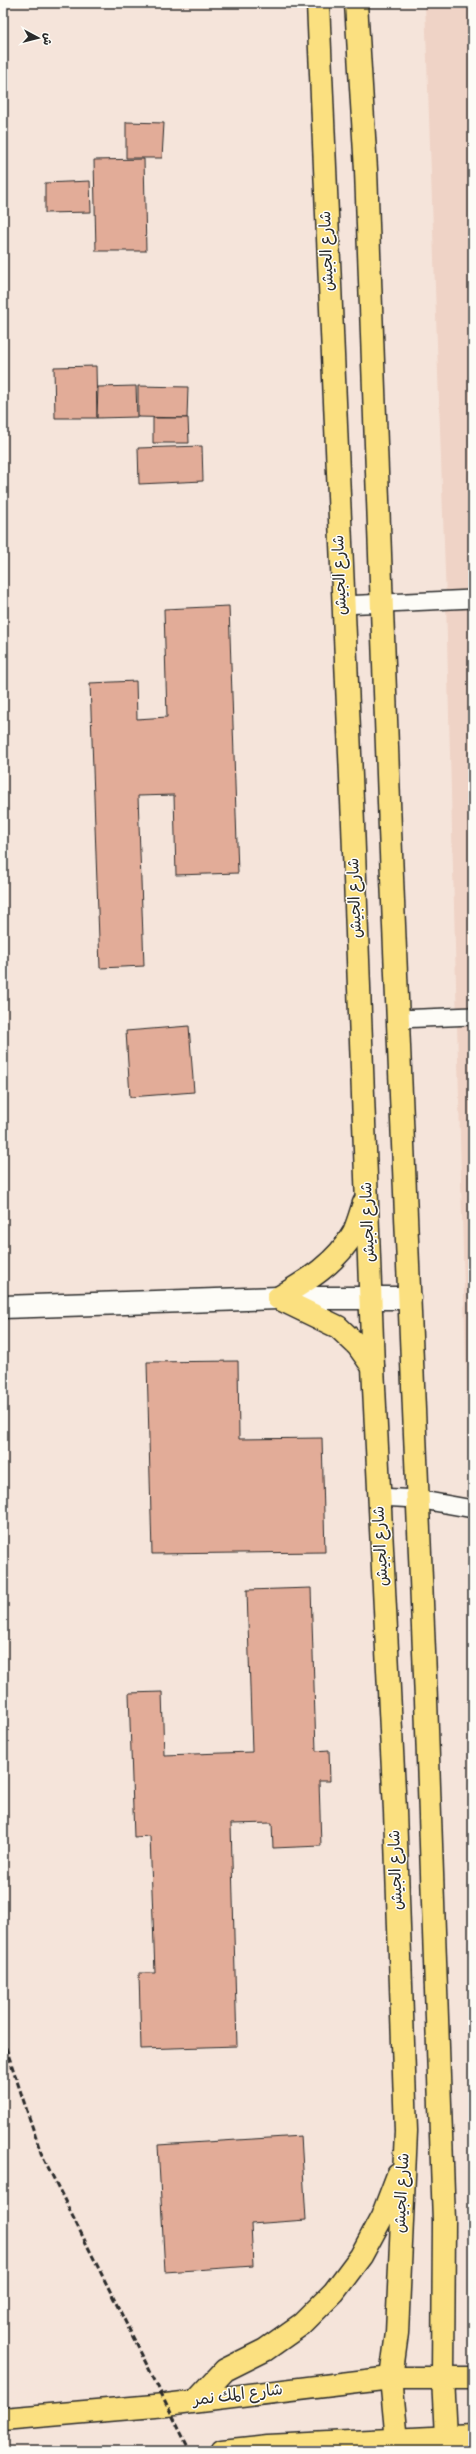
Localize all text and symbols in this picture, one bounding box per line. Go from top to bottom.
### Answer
north arrow [18,18,58,58]
text: ش [37,32,55,46]
street label: شارع الجيش [315,210,341,292]
street label: شارع الجيش [328,534,354,616]
street label: شارع الجيش [343,857,369,939]
street label: شارع الجيش [356,1181,382,1263]
street label: شارع الجيش [368,1505,396,1587]
street label: شارع الجيش [384,1829,410,1911]
street label: شارع الجيش [389,2152,417,2234]
street label: شارع المك نمر [190,2379,284,2413]

